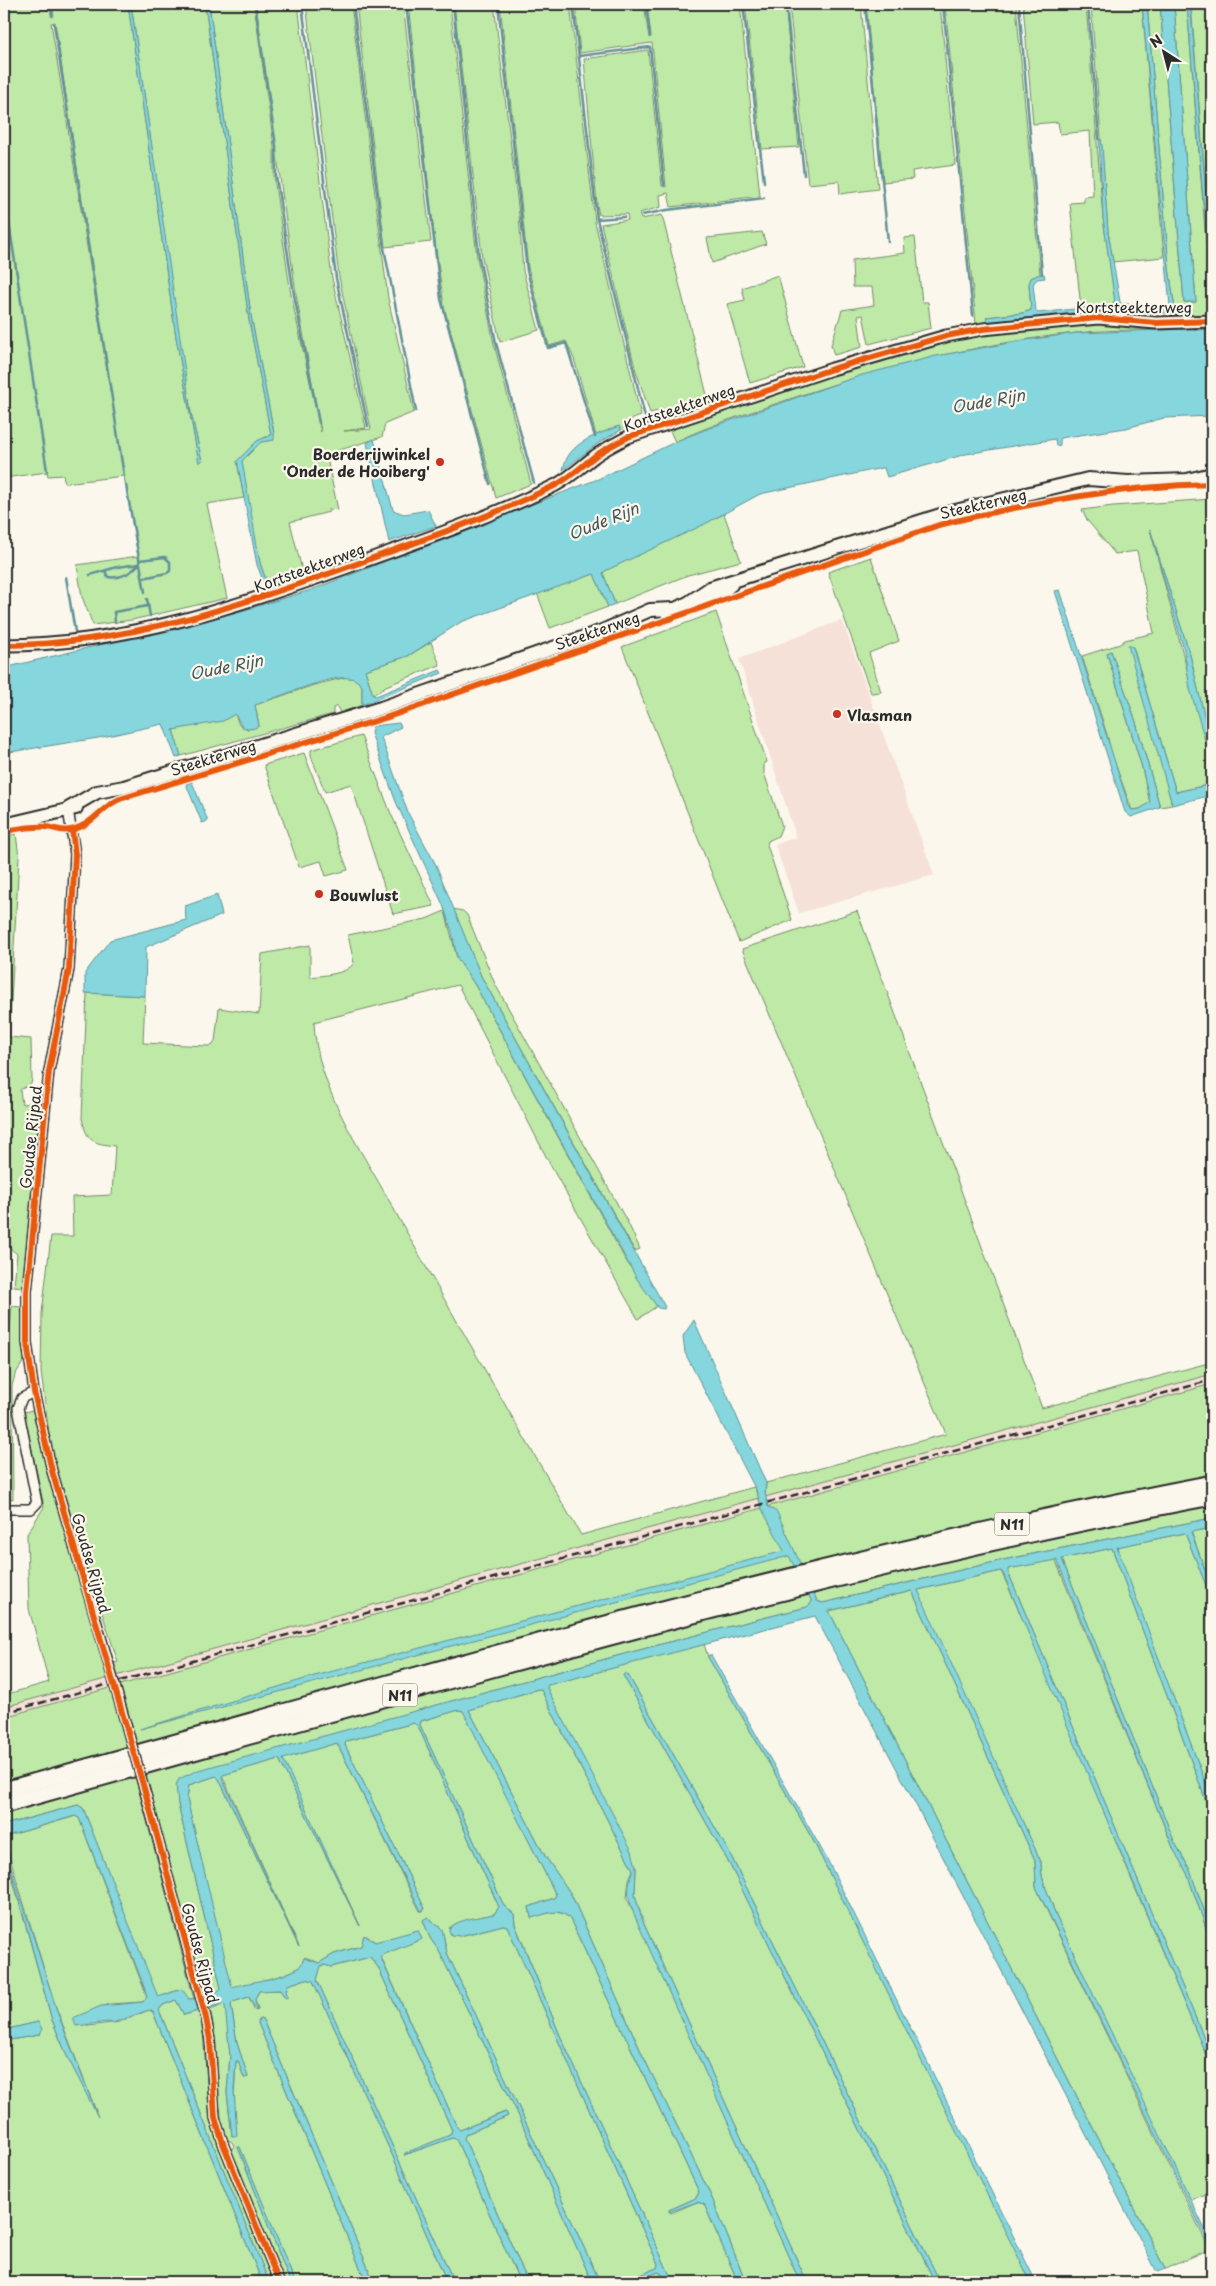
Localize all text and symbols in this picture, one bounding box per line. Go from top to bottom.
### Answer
north arrow [1138,28,1188,78]
text: N [1145,29,1167,53]
street label: Kortsteekterweg [1076,295,1192,318]
street label: Kortsteekterweg [620,377,738,437]
water label: Oude Rijn [949,381,1028,418]
place label: Boerderijwinkel 'Onder de Hooiberg' [283,442,430,482]
marker: Boerderijwinkel 'Onder de Hooiberg' [434,456,446,468]
street label: Steekterweg [937,482,1029,524]
water label: Oude Rijn [564,494,643,545]
street label: Kortsteekterweg [250,536,368,598]
street label: Steekterweg [551,605,643,655]
water label: Oude Rijn [187,647,266,685]
place label: Vlasman [847,703,912,726]
marker: Vlasman [831,708,843,720]
street label: Steekterweg [167,733,259,781]
place label: Bouwlust [329,883,399,906]
marker: Bouwlust [313,888,325,900]
street label: Goudse Rijpad [13,1084,47,1190]
street label: Goudse Rijpad [67,1510,117,1616]
road number: N11 [994,1512,1030,1536]
road number: N11 [382,1684,418,1706]
street label: Goudse Rijpad [177,1900,225,2006]

